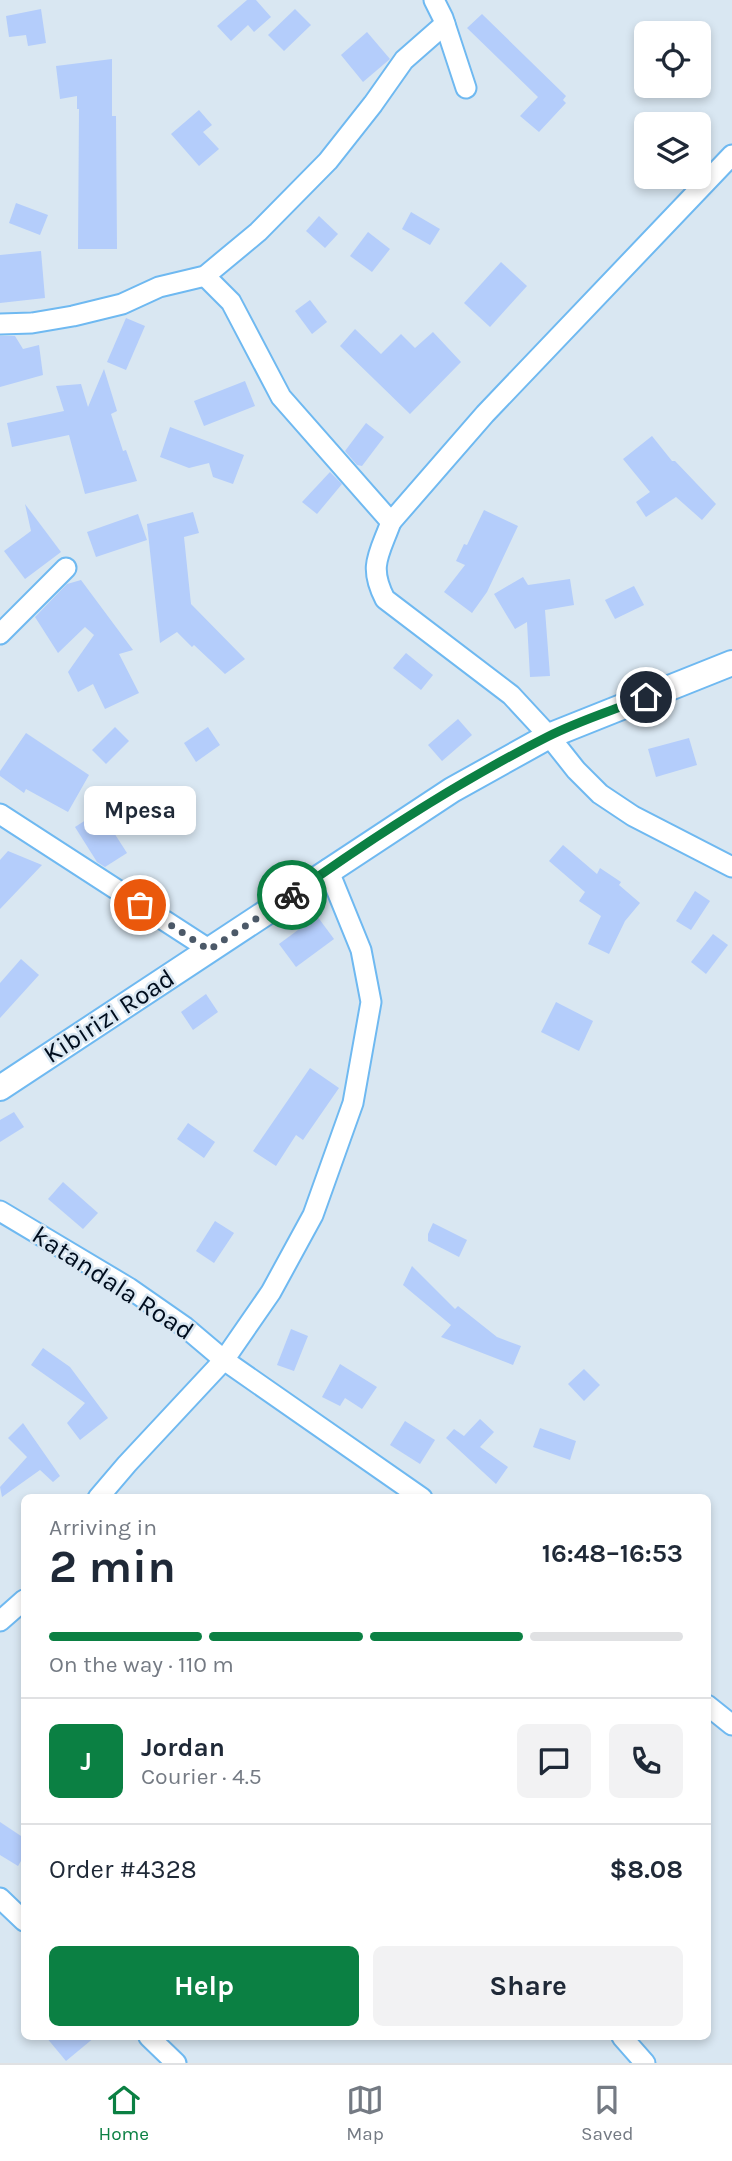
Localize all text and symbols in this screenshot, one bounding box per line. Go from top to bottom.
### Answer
map controls [634,21,711,189]
button: locate [634,21,711,98]
button: layers [634,112,711,189]
pin [616,667,676,727]
icon: home [627,678,665,716]
callout: Mpesa [84,786,196,835]
text: Mpesa [104,797,176,824]
courier [257,860,327,930]
pin [110,875,170,935]
icon: bike [273,876,311,914]
icon: bag [121,886,159,924]
street label: Kibirizi Road [38,962,180,1070]
street label: katandala Road [27,1219,199,1347]
text: Arriving in [49,1514,157,1541]
text: 16:48–16:53 [542,1538,683,1569]
text: 2 min [49,1540,176,1594]
text: On the way · 110 m [49,1651,234,1678]
button: chat [517,1724,591,1798]
button: phone [609,1724,683,1798]
text: Jordan [141,1732,225,1763]
text: J [80,1746,92,1777]
text: Courier · 4.5 [141,1763,262,1790]
text: Order #4328 [49,1854,197,1885]
text: $8.08 [609,1854,683,1885]
button: Help [49,1946,359,2026]
button: Share [373,1946,683,2026]
tab: Home [98,2081,149,2145]
tab: Map [346,2081,384,2145]
tab: Saved [581,2081,634,2145]

